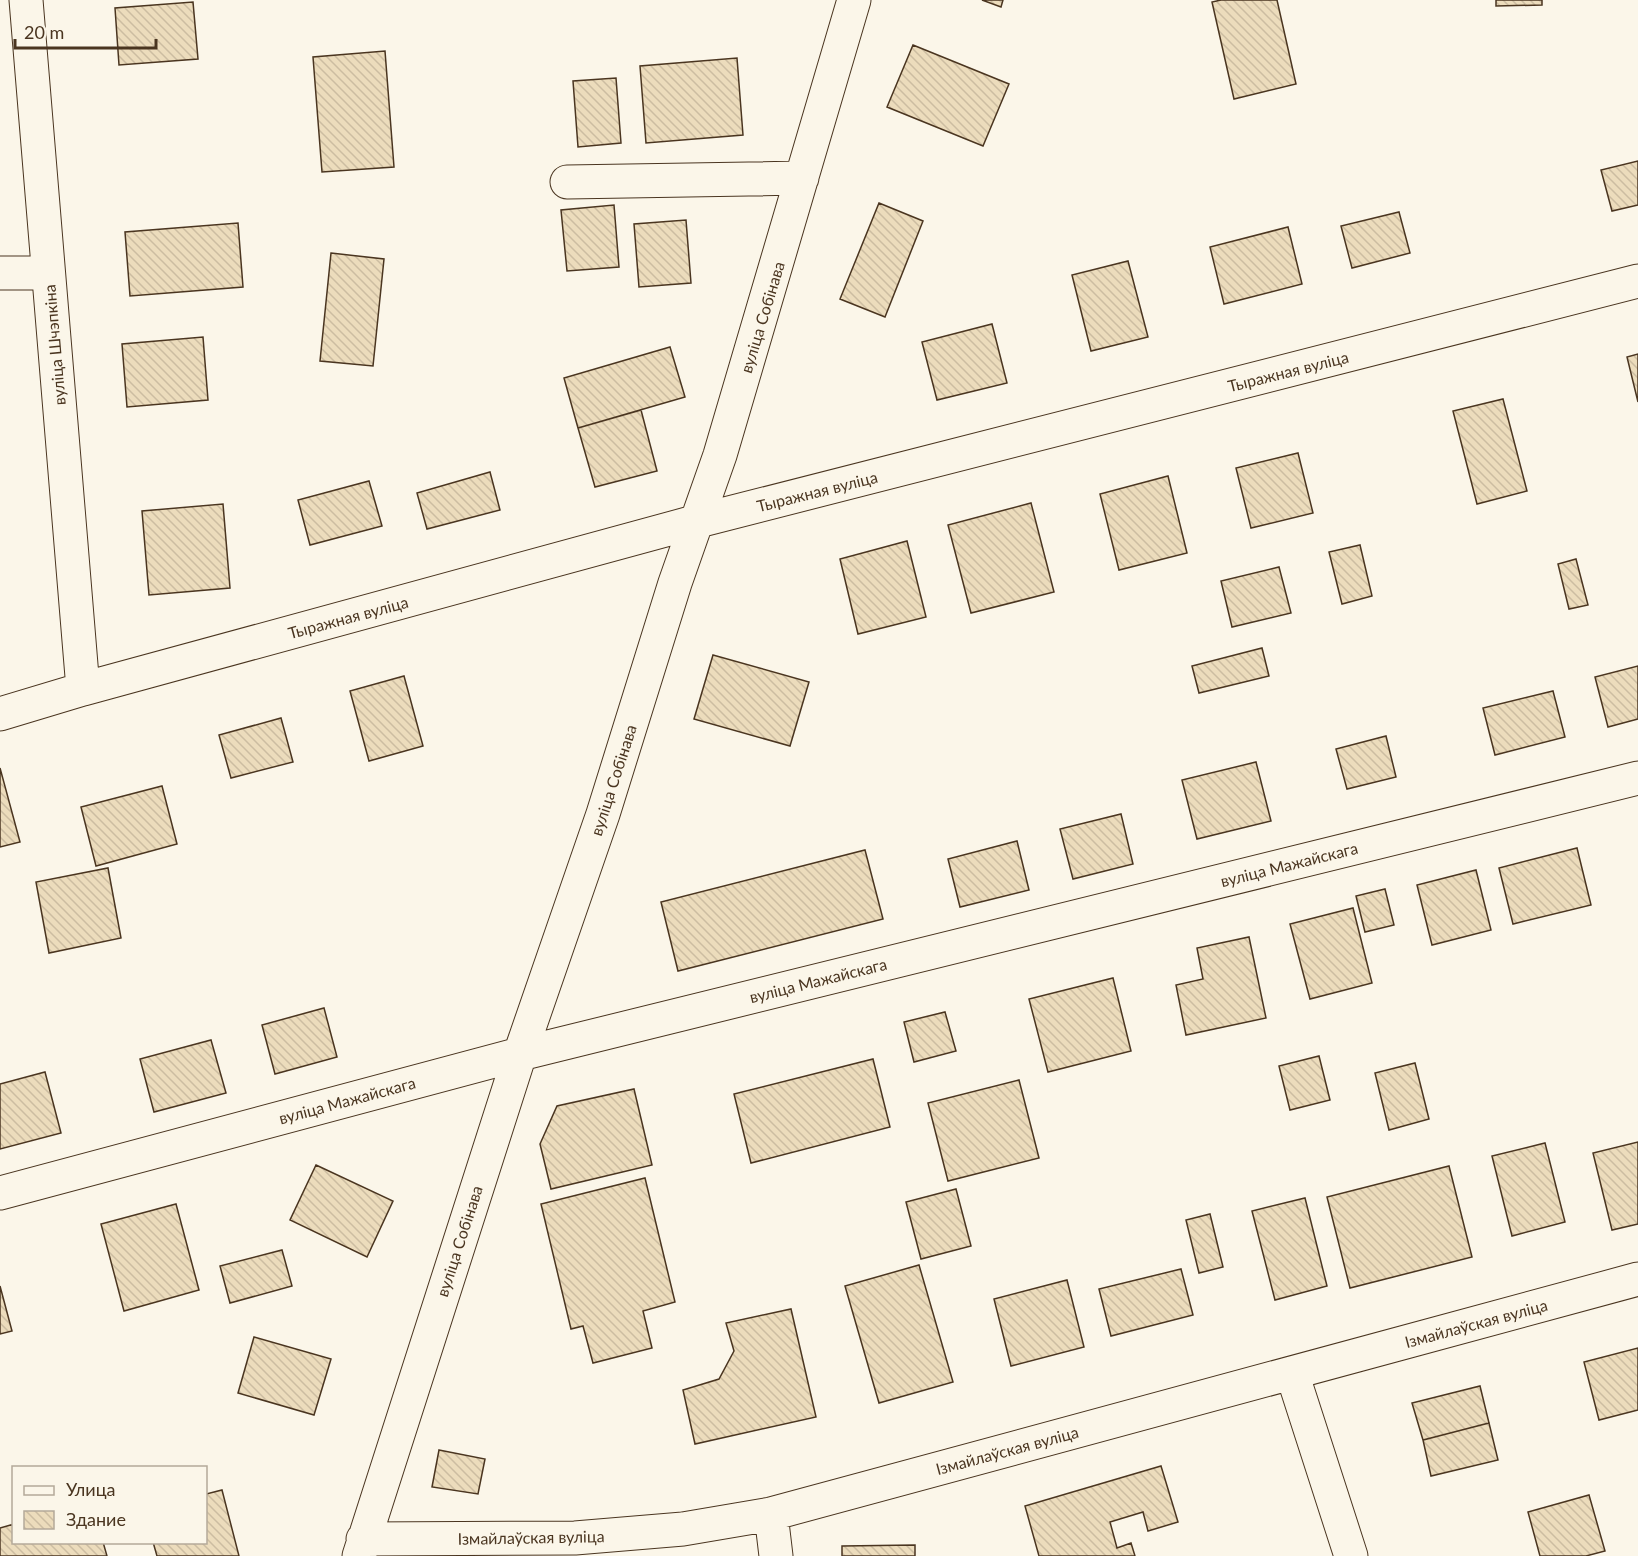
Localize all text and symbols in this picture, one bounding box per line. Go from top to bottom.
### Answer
scale bar [15,12,156,50]
text: 20 m [24,21,64,43]
street label: вуліца Собінава [736,259,788,375]
street label: вуліца Шчэпкіна [39,284,69,406]
street label: Тыражная вуліца [1226,347,1350,395]
street label: Тыражная вуліца [755,467,879,515]
street label: Тыражная вуліца [286,592,410,642]
street label: вуліца Собінава [586,722,640,838]
street label: вуліца Мажайскага [1218,838,1360,890]
street label: вуліца Мажайскага [747,954,889,1006]
street label: вуліца Мажайскага [277,1073,417,1127]
street label: вуліца Собінава [432,1183,486,1299]
street label: Ізмайлаўская вуліца [1403,1295,1549,1351]
street label: Ізмайлаўская вуліца [934,1422,1080,1478]
legend [12,1466,207,1544]
text: Улица [66,1478,116,1500]
text: Здание [66,1508,126,1530]
street label: Ізмайлаўская вуліца [457,1526,605,1548]

